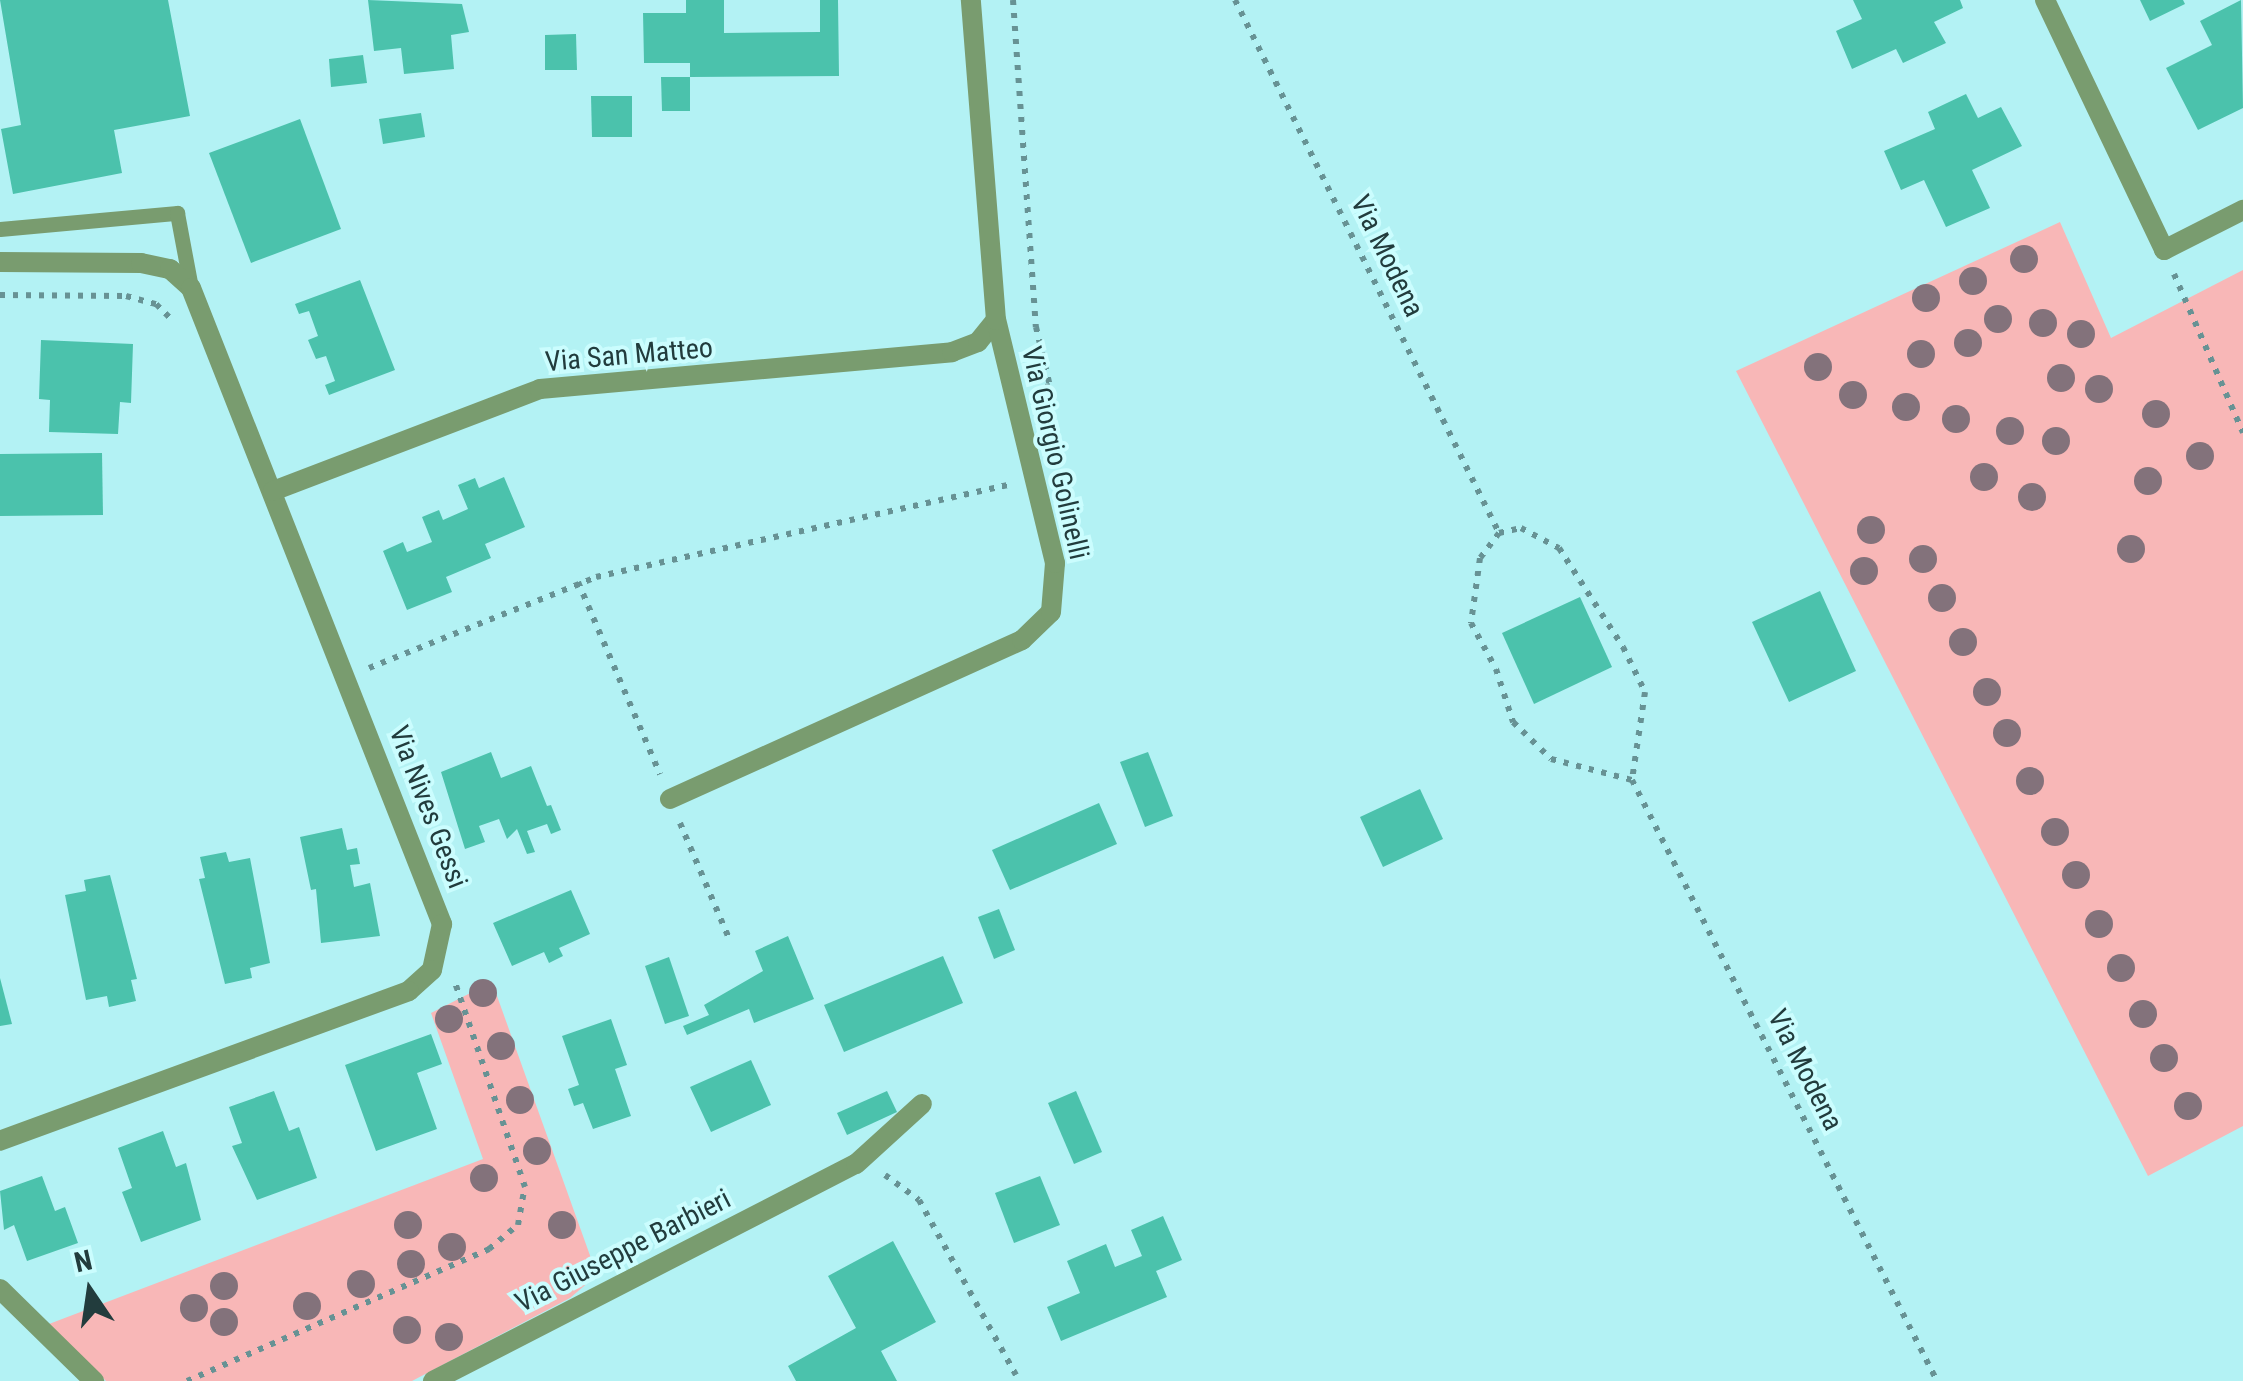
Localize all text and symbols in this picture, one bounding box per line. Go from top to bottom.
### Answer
street label: Via Modena [1343,190,1431,322]
street label: Via San Matteo [544,331,714,379]
street label: Via Giorgio Golinelli [1014,343,1096,563]
street label: Via Nives Gessi [382,721,474,893]
street label: Via Modena [1760,1004,1850,1136]
street label: Via Giuseppe Barbieri [510,1182,736,1320]
north arrow [40,1241,140,1341]
text: N [71,1243,95,1279]

